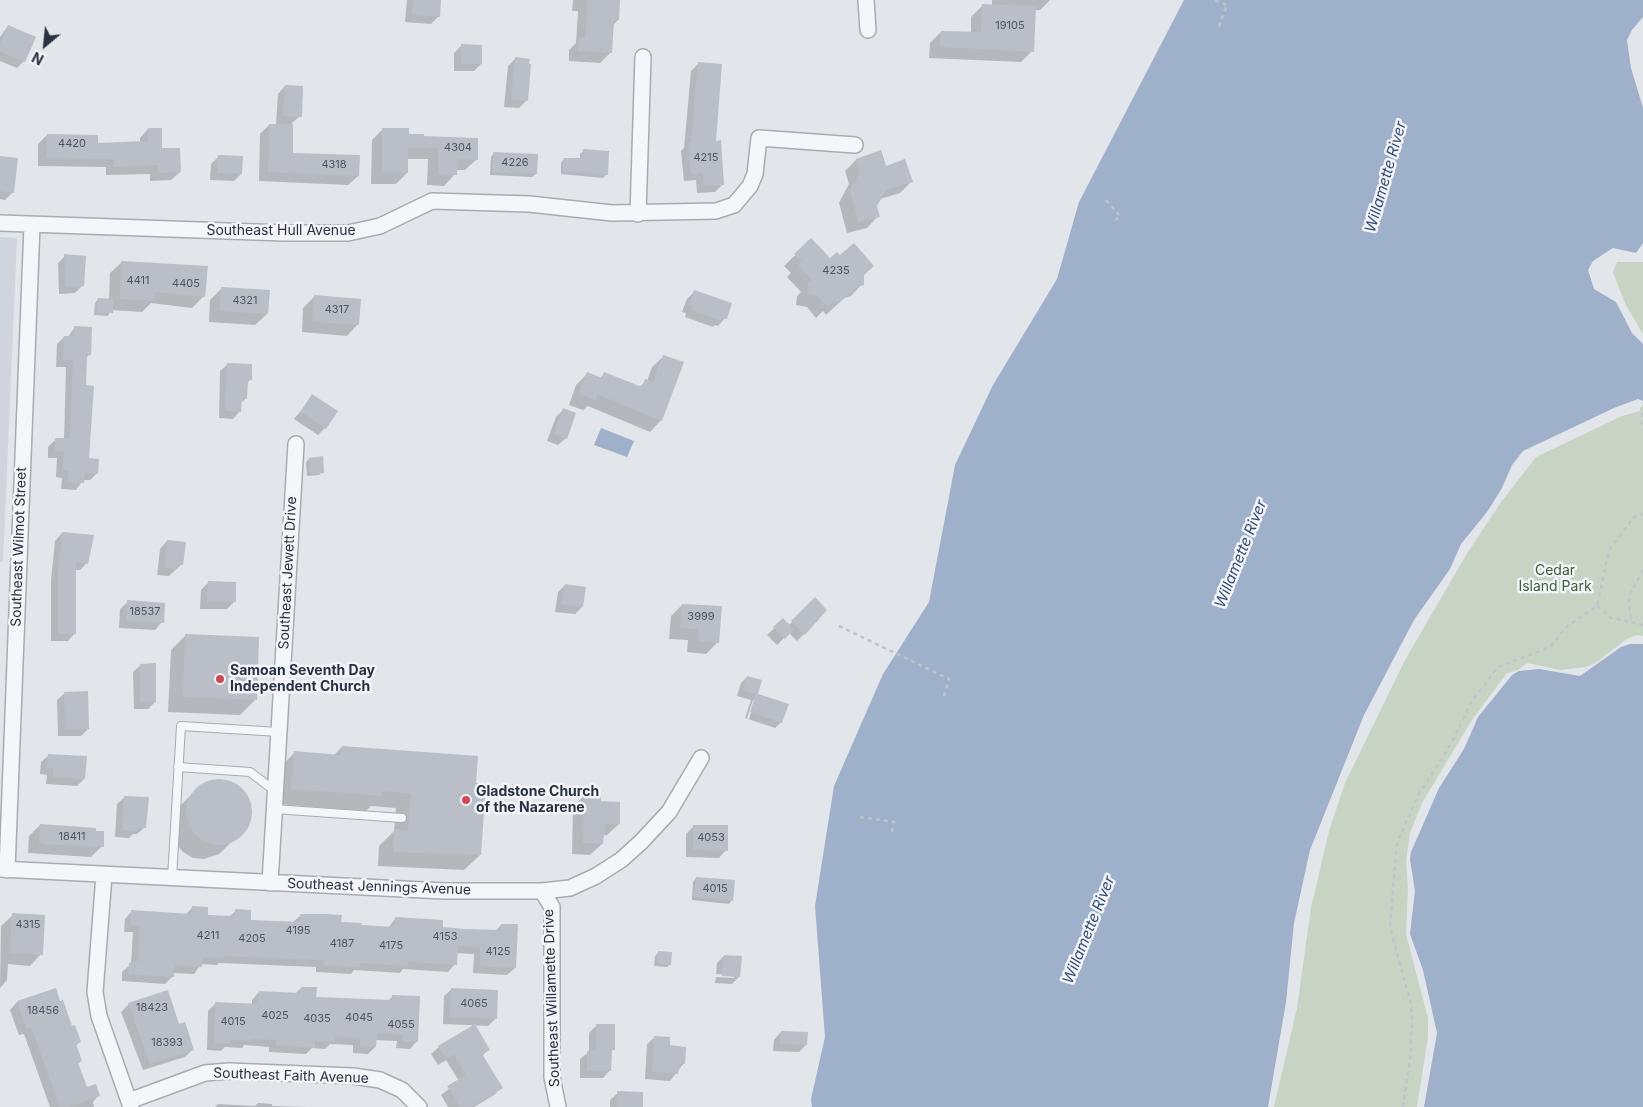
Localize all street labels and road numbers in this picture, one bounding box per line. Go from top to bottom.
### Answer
street label: Southeast Hull Avenue [206,223,356,239]
street label: Southeast Wilmot Street [8,467,30,627]
street label: Southeast Jewett Drive [276,496,300,650]
street label: Southeast Jennings Avenue [287,875,471,899]
street label: Southeast Willamette Drive [540,909,564,1087]
street label: Southeast Faith Avenue [213,1065,369,1087]

